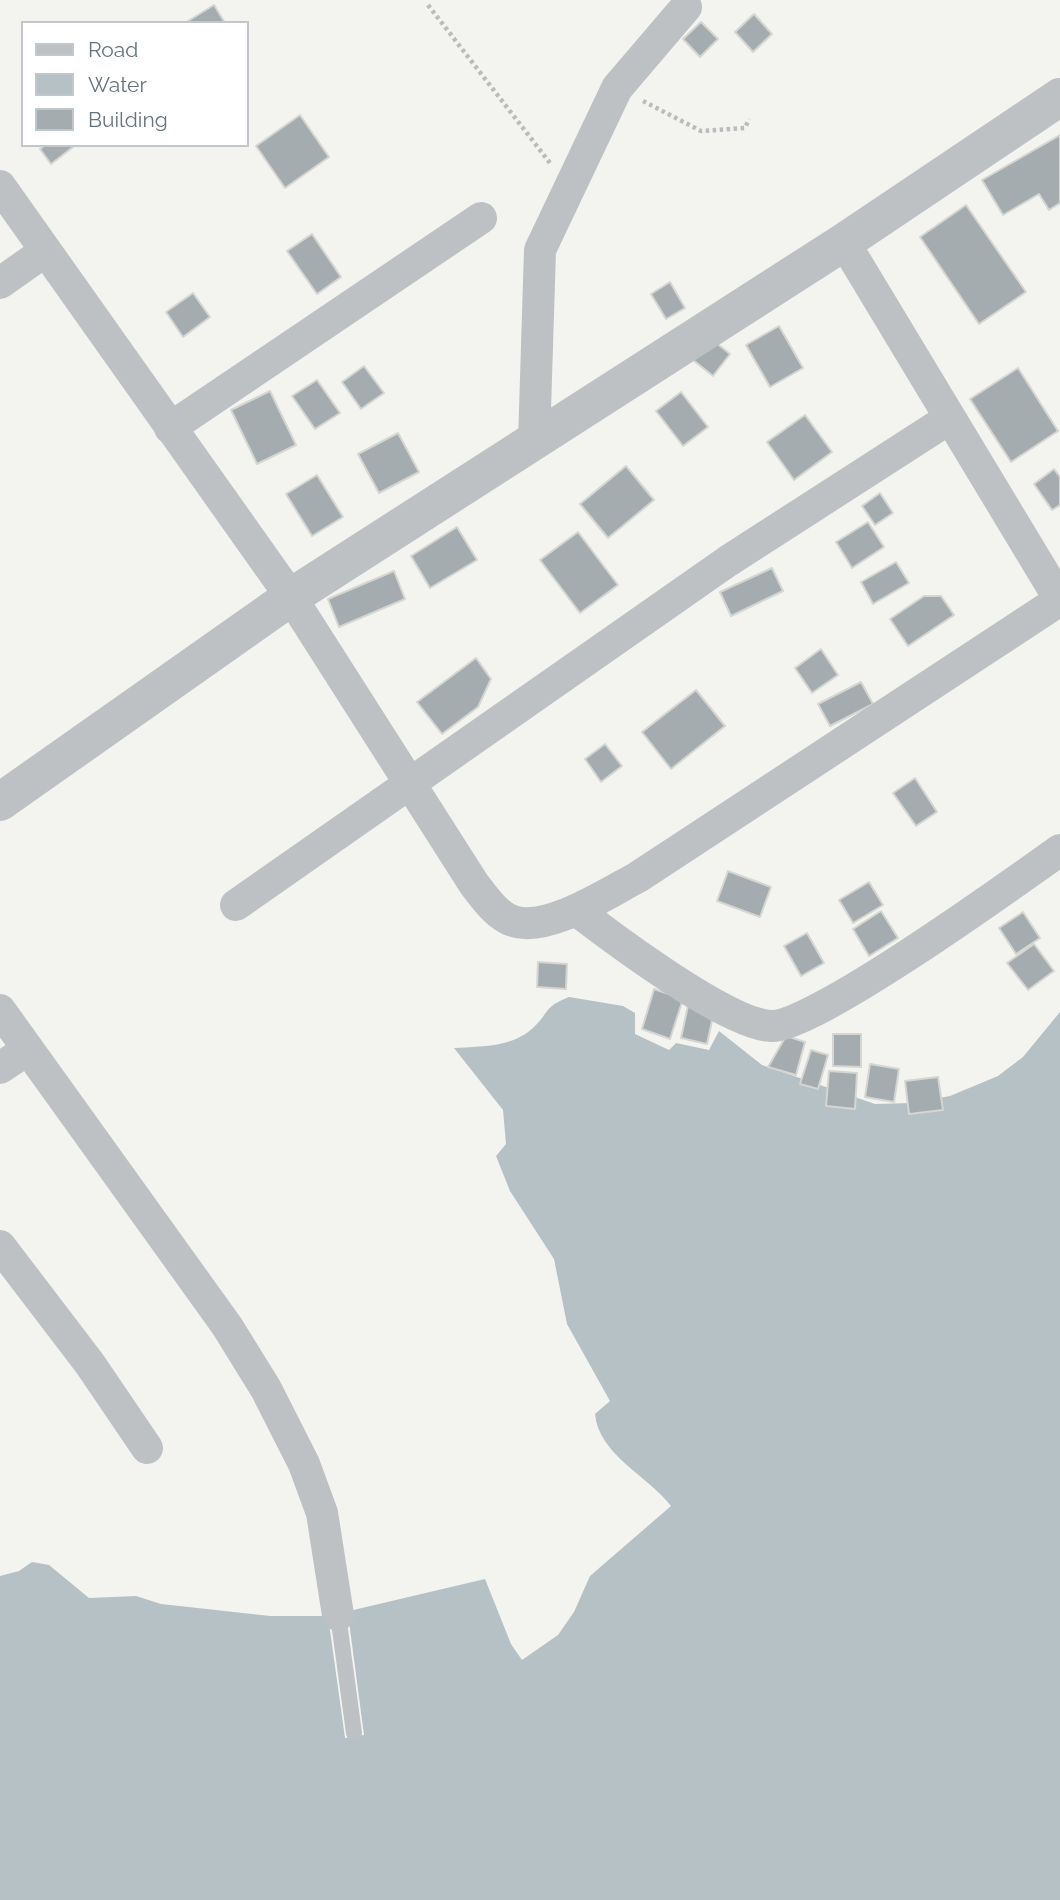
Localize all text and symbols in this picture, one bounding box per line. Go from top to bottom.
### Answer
legend [21,21,248,147]
text: Road [88,37,138,62]
text: Water [88,72,147,97]
text: Building [88,107,168,132]

